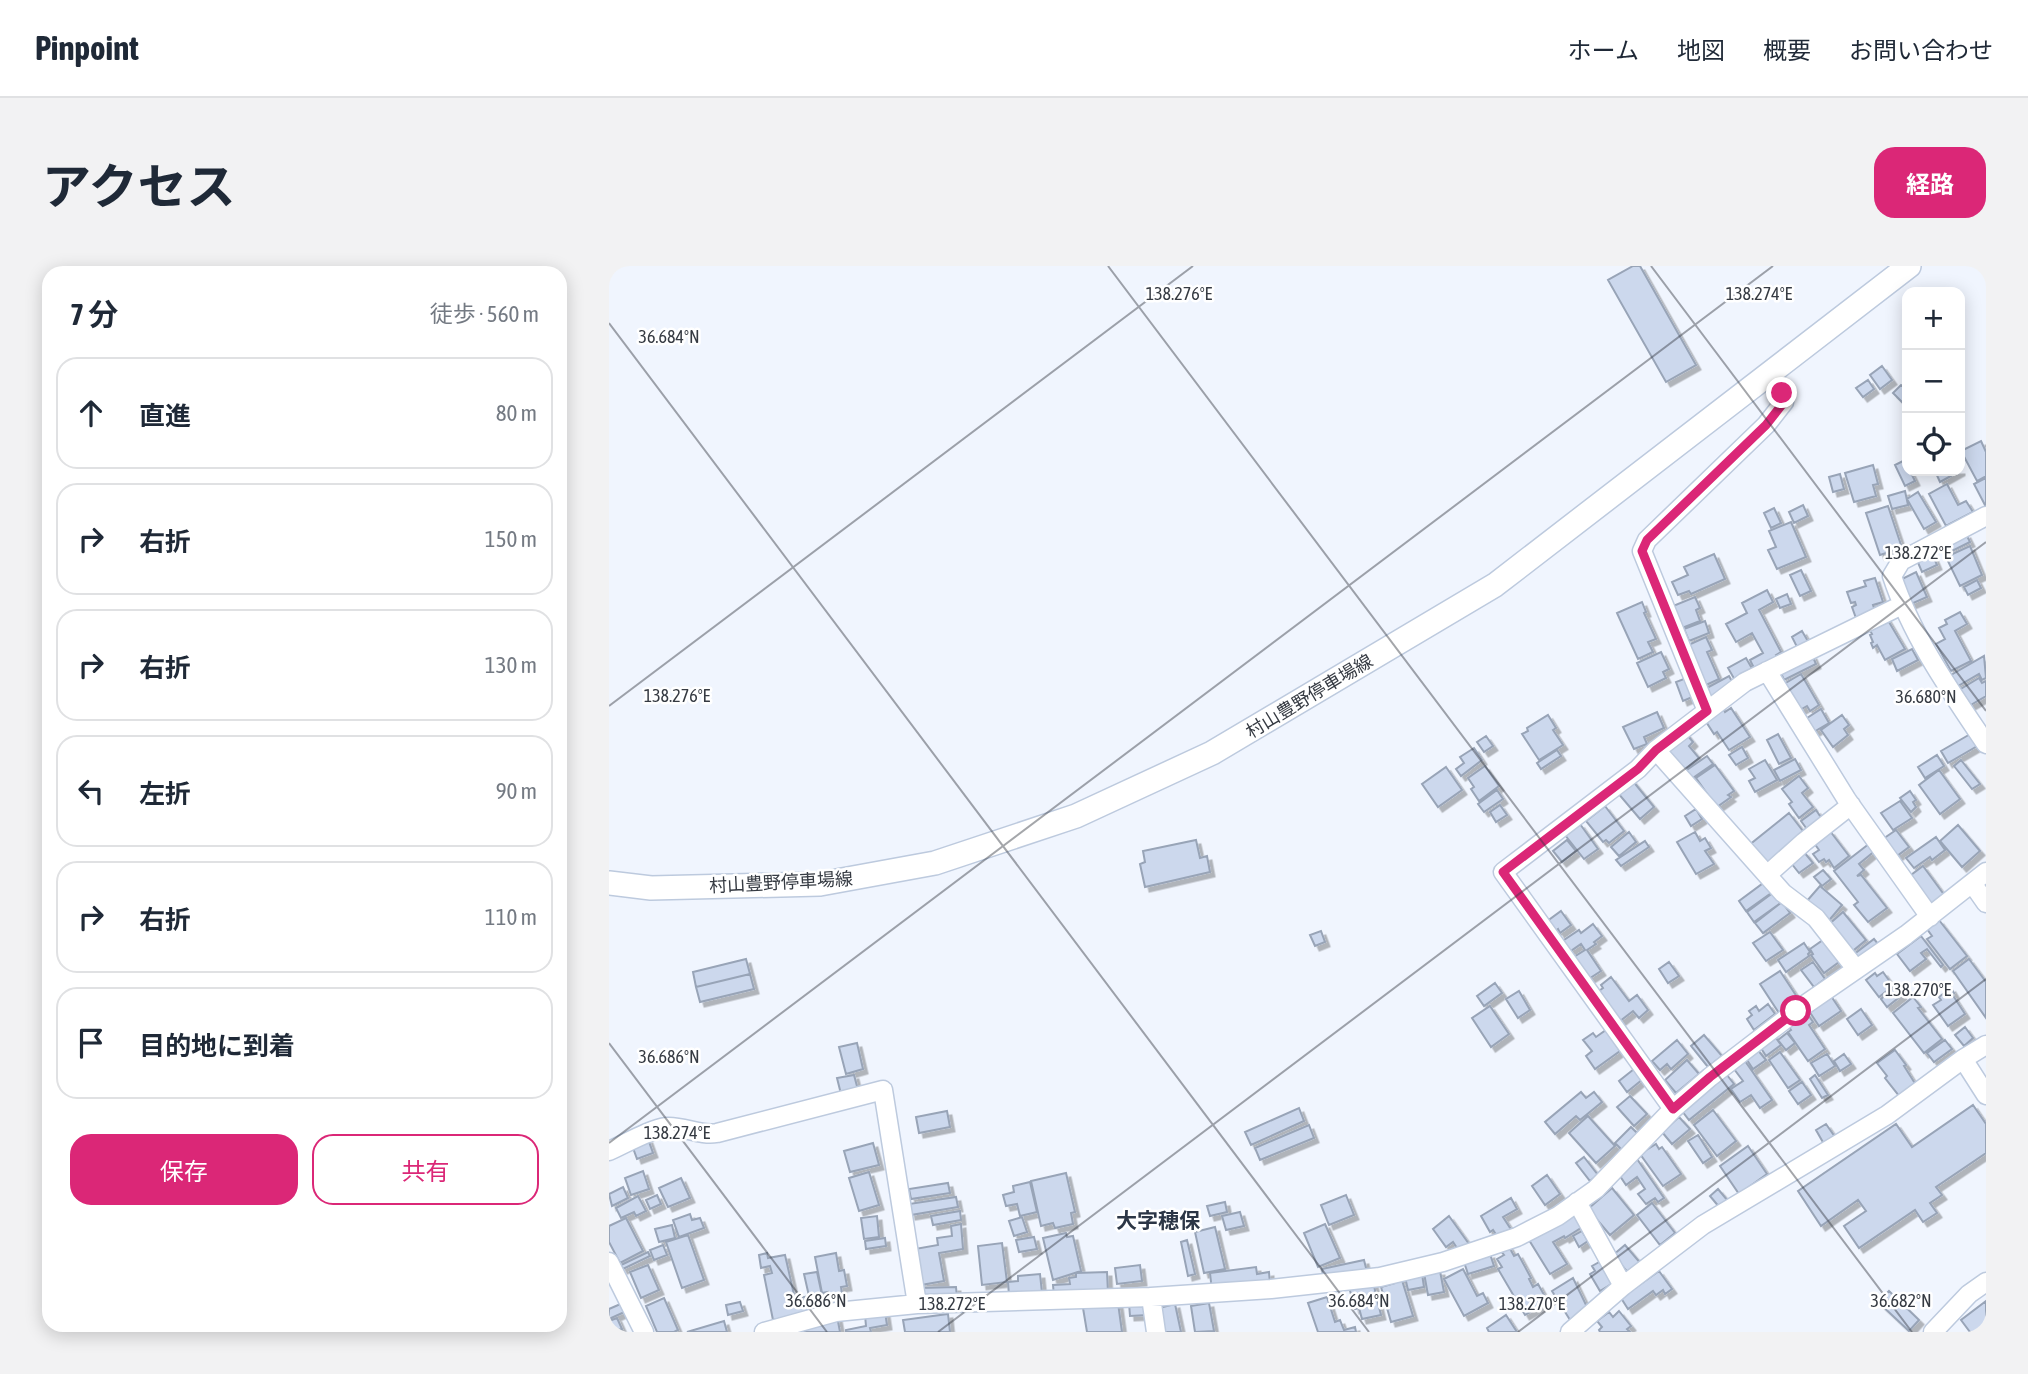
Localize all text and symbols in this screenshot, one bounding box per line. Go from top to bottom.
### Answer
text: Pinpoint [35,29,139,67]
text: ホーム [1568,37,1639,64]
text: 地図 [1677,37,1725,64]
text: 概要 [1763,37,1811,64]
text: お問い合わせ [1849,37,1993,64]
button: 経路 [1874,147,1986,218]
text: アクセス [42,158,236,214]
text: 138.276°E [1146,283,1213,304]
text: 138.274°E [1726,283,1793,304]
map controls [1902,287,1965,476]
button: + [1902,287,1965,350]
text: 7 分 [70,297,118,331]
text: 徒歩 · 560 m [430,301,539,327]
text: 36.684°N [638,326,700,347]
button: − [1902,350,1965,413]
route end [1766,377,1797,408]
icon: ahead [72,394,110,432]
text: 80 m [496,400,537,426]
text: 直進 [139,401,191,431]
button: locate [1902,413,1965,476]
icon: right [72,520,110,558]
text: 150 m [485,526,537,552]
text: 右折 [139,527,191,557]
text: 138.272°E [1885,542,1952,563]
icon: right [72,646,110,684]
street label: 村山豊野停車場線 [1242,650,1376,742]
text: 130 m [485,652,537,678]
text: 右折 [139,653,191,683]
text: 138.276°E [644,685,711,706]
text: 36.680°N [1895,686,1957,707]
icon: left [72,772,110,810]
text: 90 m [496,778,537,804]
text: 左折 [139,779,191,809]
street label: 村山豊野停車場線 [709,868,853,896]
icon: right [72,898,110,936]
text: 110 m [485,904,537,930]
text: 右折 [139,905,191,935]
text: 138.270°E [1885,979,1952,1000]
route start [1780,995,1811,1026]
icon: arrive [72,1024,110,1062]
text: 目的地に到着 [139,1031,295,1061]
text: 36.686°N [638,1046,700,1067]
text: 138.274°E [644,1122,711,1143]
button: 保存 [70,1134,298,1205]
button: 共有 [312,1134,539,1205]
district label: 大字穂保 [1116,1208,1201,1232]
text: 36.686°N [785,1290,847,1311]
text: 36.684°N [1328,1290,1390,1311]
text: 36.682°N [1870,1290,1932,1311]
text: 138.272°E [919,1293,986,1314]
text: 138.270°E [1499,1293,1566,1314]

